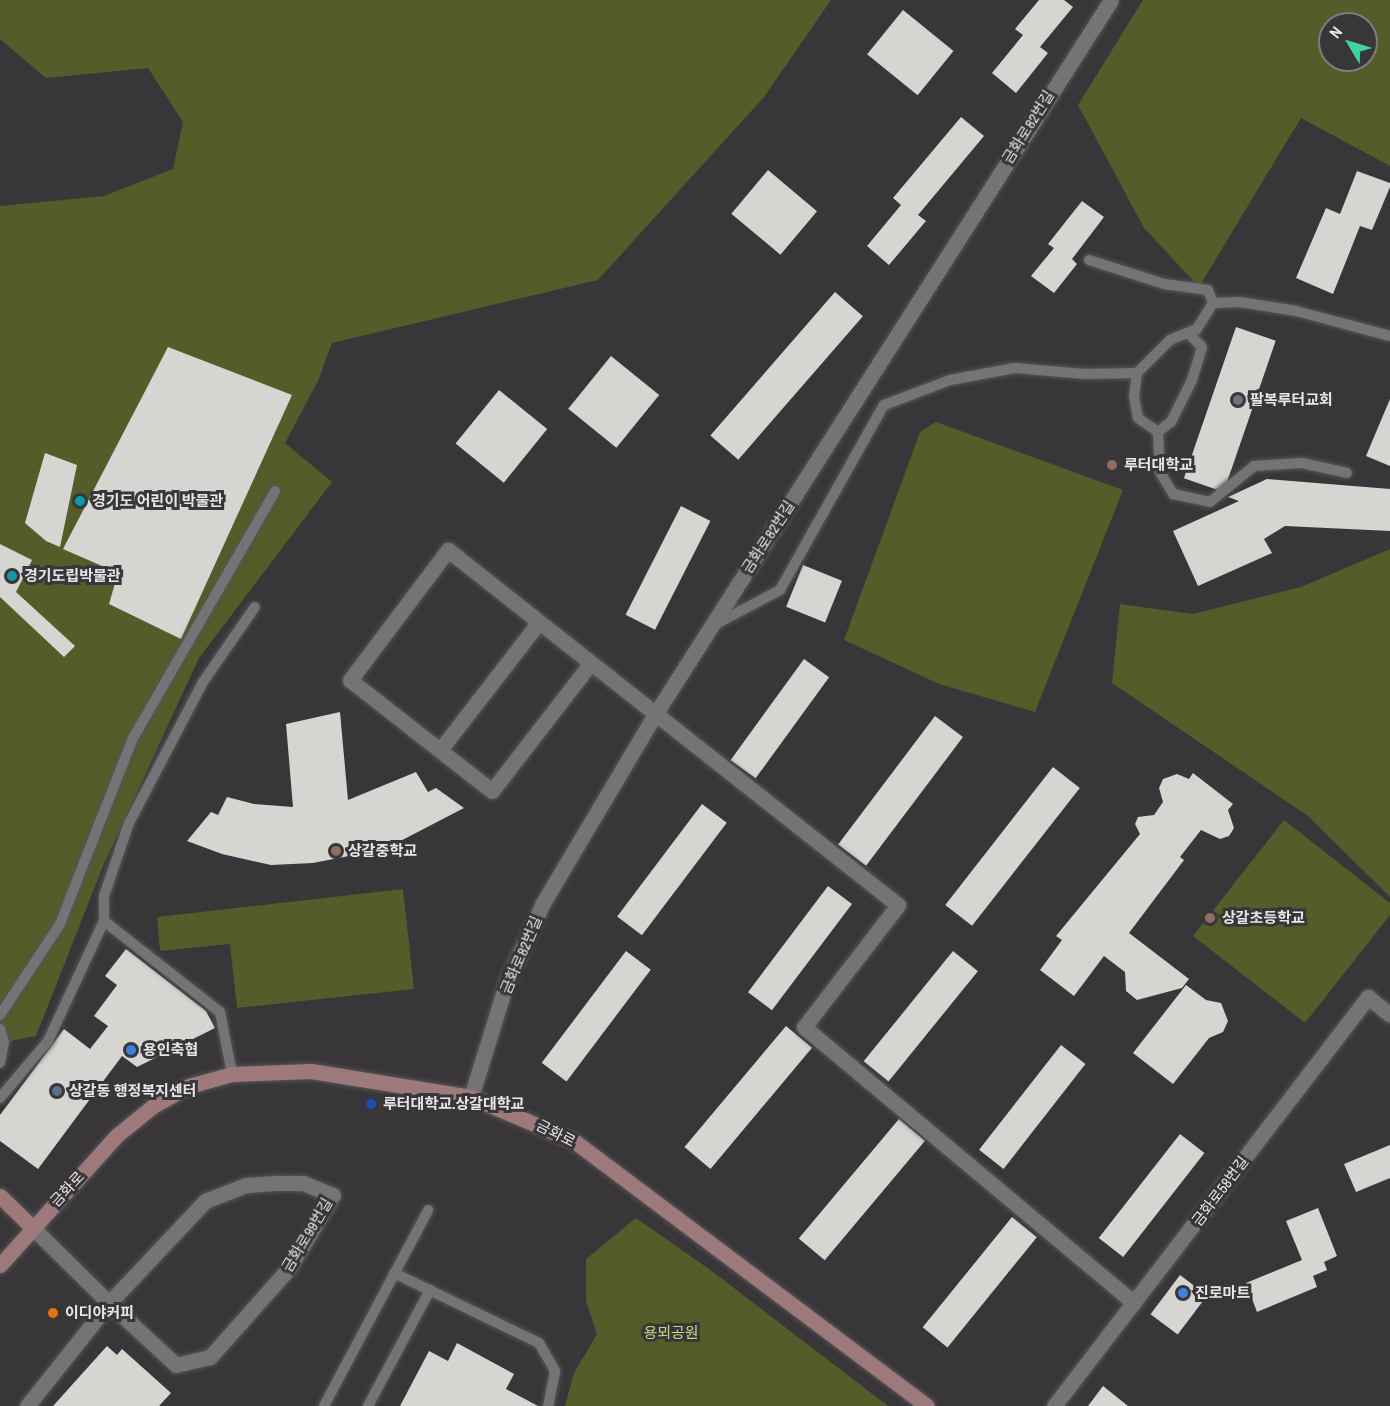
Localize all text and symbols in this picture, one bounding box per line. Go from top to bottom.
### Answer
north arrow [1318,12,1378,72]
text: N [1324,22,1347,43]
street label: 금화로82번길 [998,87,1058,167]
place label: 팔복루터교회 [1250,391,1333,409]
marker: 팔복루터교회 [1231,393,1245,407]
place label: 루터대학교 [1124,456,1193,474]
marker: 루터대학교 [1105,458,1119,472]
place label: 경기도 어린이 박물관 [92,492,223,510]
marker: 경기도 어린이 박물관 [73,494,87,508]
street label: 금화로82번길 [738,497,798,577]
place label: 경기도립박물관 [24,567,121,585]
marker: 경기도립박물관 [5,569,19,583]
place label: 상갈중학교 [348,842,417,860]
marker: 상갈중학교 [329,844,343,858]
place label: 상갈초등학교 [1222,909,1305,927]
marker: 상갈초등학교 [1203,911,1217,925]
street label: 금화로82번길 [497,913,545,997]
place label: 용인축협 [143,1041,198,1059]
marker: 용인축협 [124,1043,138,1057]
place label: 상갈동 행정복지센터 [69,1082,197,1100]
marker: 상갈동 행정복지센터 [50,1084,64,1098]
place label: 루터대학교.상갈대학교 [383,1095,524,1113]
marker: 루터대학교.상갈대학교 [364,1097,378,1111]
street label: 금화로 [533,1116,579,1150]
street label: 금화로58번길 [1188,1153,1252,1229]
street label: 금화로 [46,1168,88,1210]
street label: 금화로99번길 [278,1195,336,1275]
place label: 진로마트 [1195,1284,1250,1302]
marker: 진로마트 [1176,1286,1190,1300]
place label: 이디야커피 [65,1304,134,1322]
marker: 이디야커피 [46,1306,60,1320]
park label: 용뫼공원 [643,1324,699,1342]

